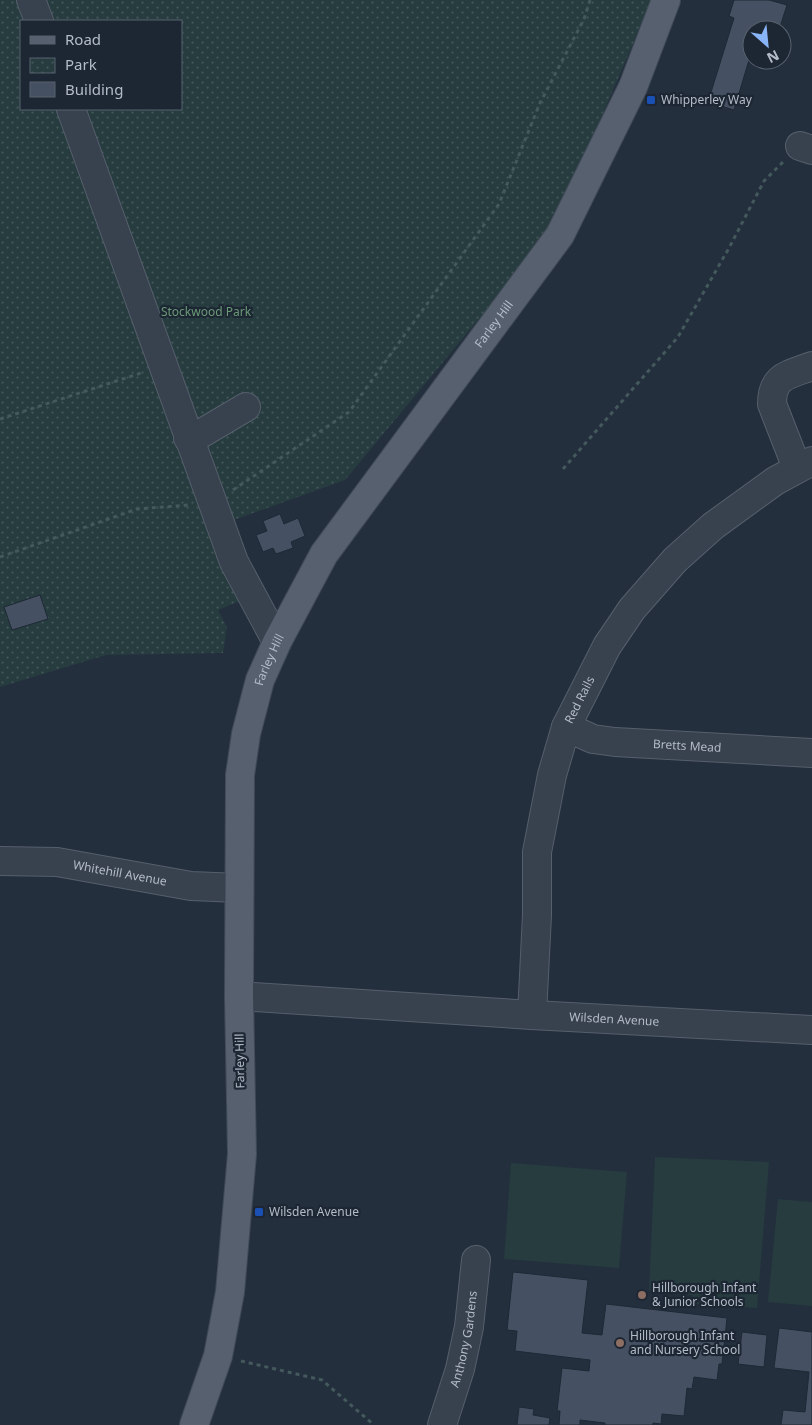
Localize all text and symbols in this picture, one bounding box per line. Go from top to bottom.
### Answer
legend [20,20,182,110]
north arrow [742,20,792,70]
text: Road [65,29,101,49]
text: N [764,46,783,68]
text: Park [65,54,97,74]
text: Building [65,79,123,99]
place label: Whipperley Way [661,91,753,108]
marker: Whipperley Way [645,94,657,106]
street label: Farley Hill [470,297,517,351]
park label: Stockwood Park [161,303,252,320]
street label: Farley Hill [250,631,288,687]
street label: Red Rails [560,673,598,726]
street label: Bretts Mead [652,735,722,756]
street label: Whitehill Avenue [72,856,168,890]
street label: Wilsden Avenue [569,1008,660,1030]
street label: Farley Hill [231,1033,248,1089]
place label: Wilsden Avenue [269,1203,359,1220]
marker: Wilsden Avenue [253,1206,265,1218]
place label: Hillborough Infant & Junior Schools [652,1279,757,1310]
marker: Hillborough Infant & Junior Schools [636,1289,648,1301]
street label: Anthony Gardens [446,1290,481,1390]
place label: Hillborough Infant and Nursery School [630,1327,740,1358]
marker: Hillborough Infant and Nursery School [614,1337,626,1349]

